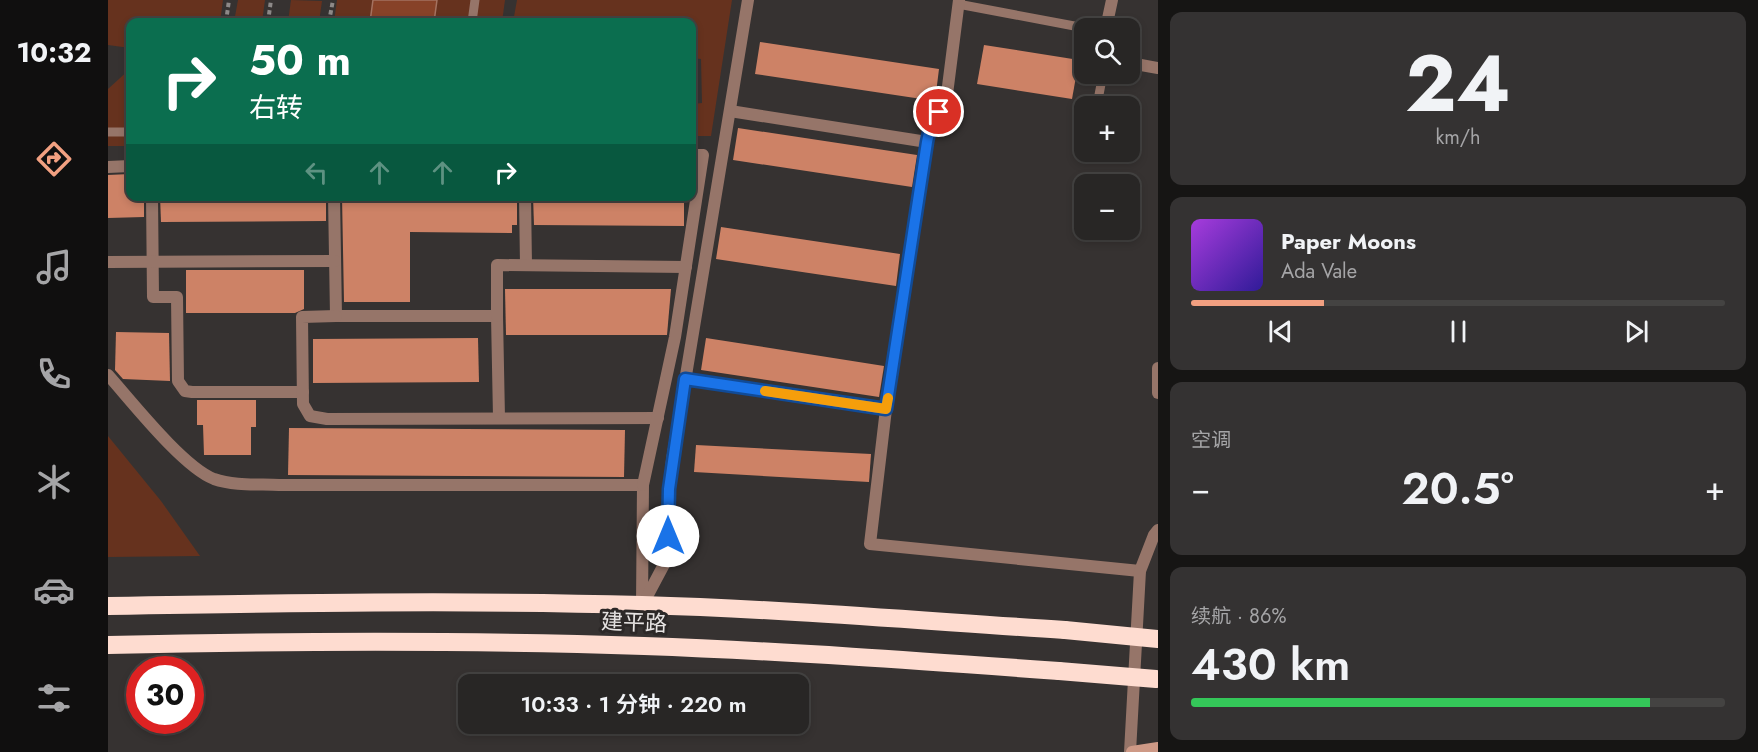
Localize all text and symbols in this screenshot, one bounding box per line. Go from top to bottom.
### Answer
map controls [1074,18,1140,240]
button: search [1074,18,1140,84]
text: 24 [1405,28,1511,140]
text: 50 m [249,30,351,91]
text: 10:32 [17,33,91,72]
icon: right [150,42,228,120]
pin [913,86,964,137]
text: 右转 [249,88,303,127]
icon: arrive [922,95,955,128]
button: + [1074,96,1140,162]
text: km/h [1435,123,1481,152]
icon: directions [33,138,75,180]
icon: left [300,156,333,189]
icon: ahead [363,156,396,189]
icon: ahead [426,156,459,189]
icon: right [489,156,522,189]
button: − [1074,174,1140,240]
text: Paper Moons [1281,225,1416,257]
icon: music [33,246,75,288]
text: Ada Vale [1281,257,1357,286]
icon: previous [1264,315,1297,348]
icon: pause [1442,315,1475,348]
icon: next [1620,315,1653,348]
icon: phone [33,353,75,395]
text: 空调 [1191,426,1231,455]
text: 20.5° [1401,456,1514,521]
icon: climate [33,461,75,503]
text: − [1191,465,1210,512]
text: + [1705,465,1725,512]
position arrow [636,504,700,568]
icon: car [33,569,75,611]
text: 续航 · 86% [1191,602,1286,631]
street label: 建平路 [600,605,668,639]
text: 430 km [1191,632,1350,697]
speed limit sign: 30 [126,656,204,734]
icon: filters [33,677,75,719]
text: 10:33 · 1 分钟 · 220 m [520,688,747,720]

